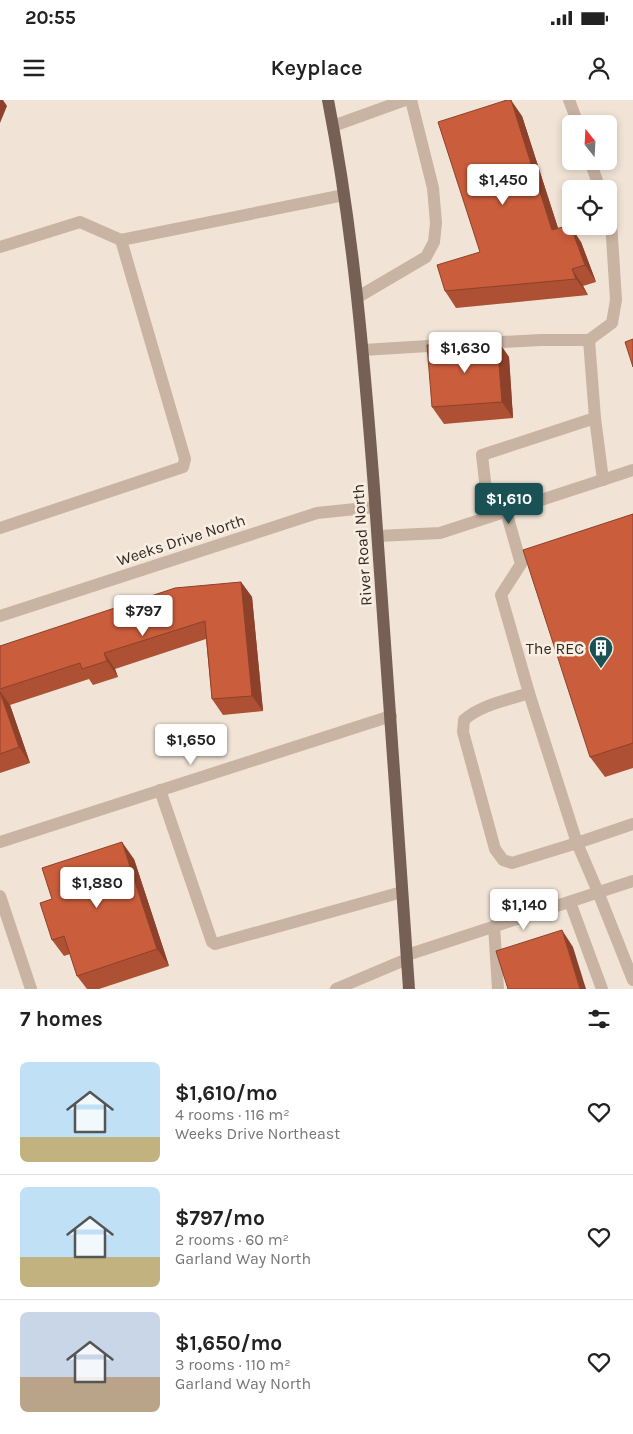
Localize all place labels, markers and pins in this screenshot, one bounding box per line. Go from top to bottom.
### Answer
pin: $1,450 [462,164,544,206]
pin: $1,630 [424,332,506,374]
pin: $1,610 [468,482,550,525]
pin: $797 [113,594,173,637]
building icon: The REC [588,635,614,669]
place label: The REC [526,639,584,658]
pin: $1,650 [150,724,232,766]
pin: $1,880 [56,866,138,909]
pin: $1,140 [483,888,565,931]

